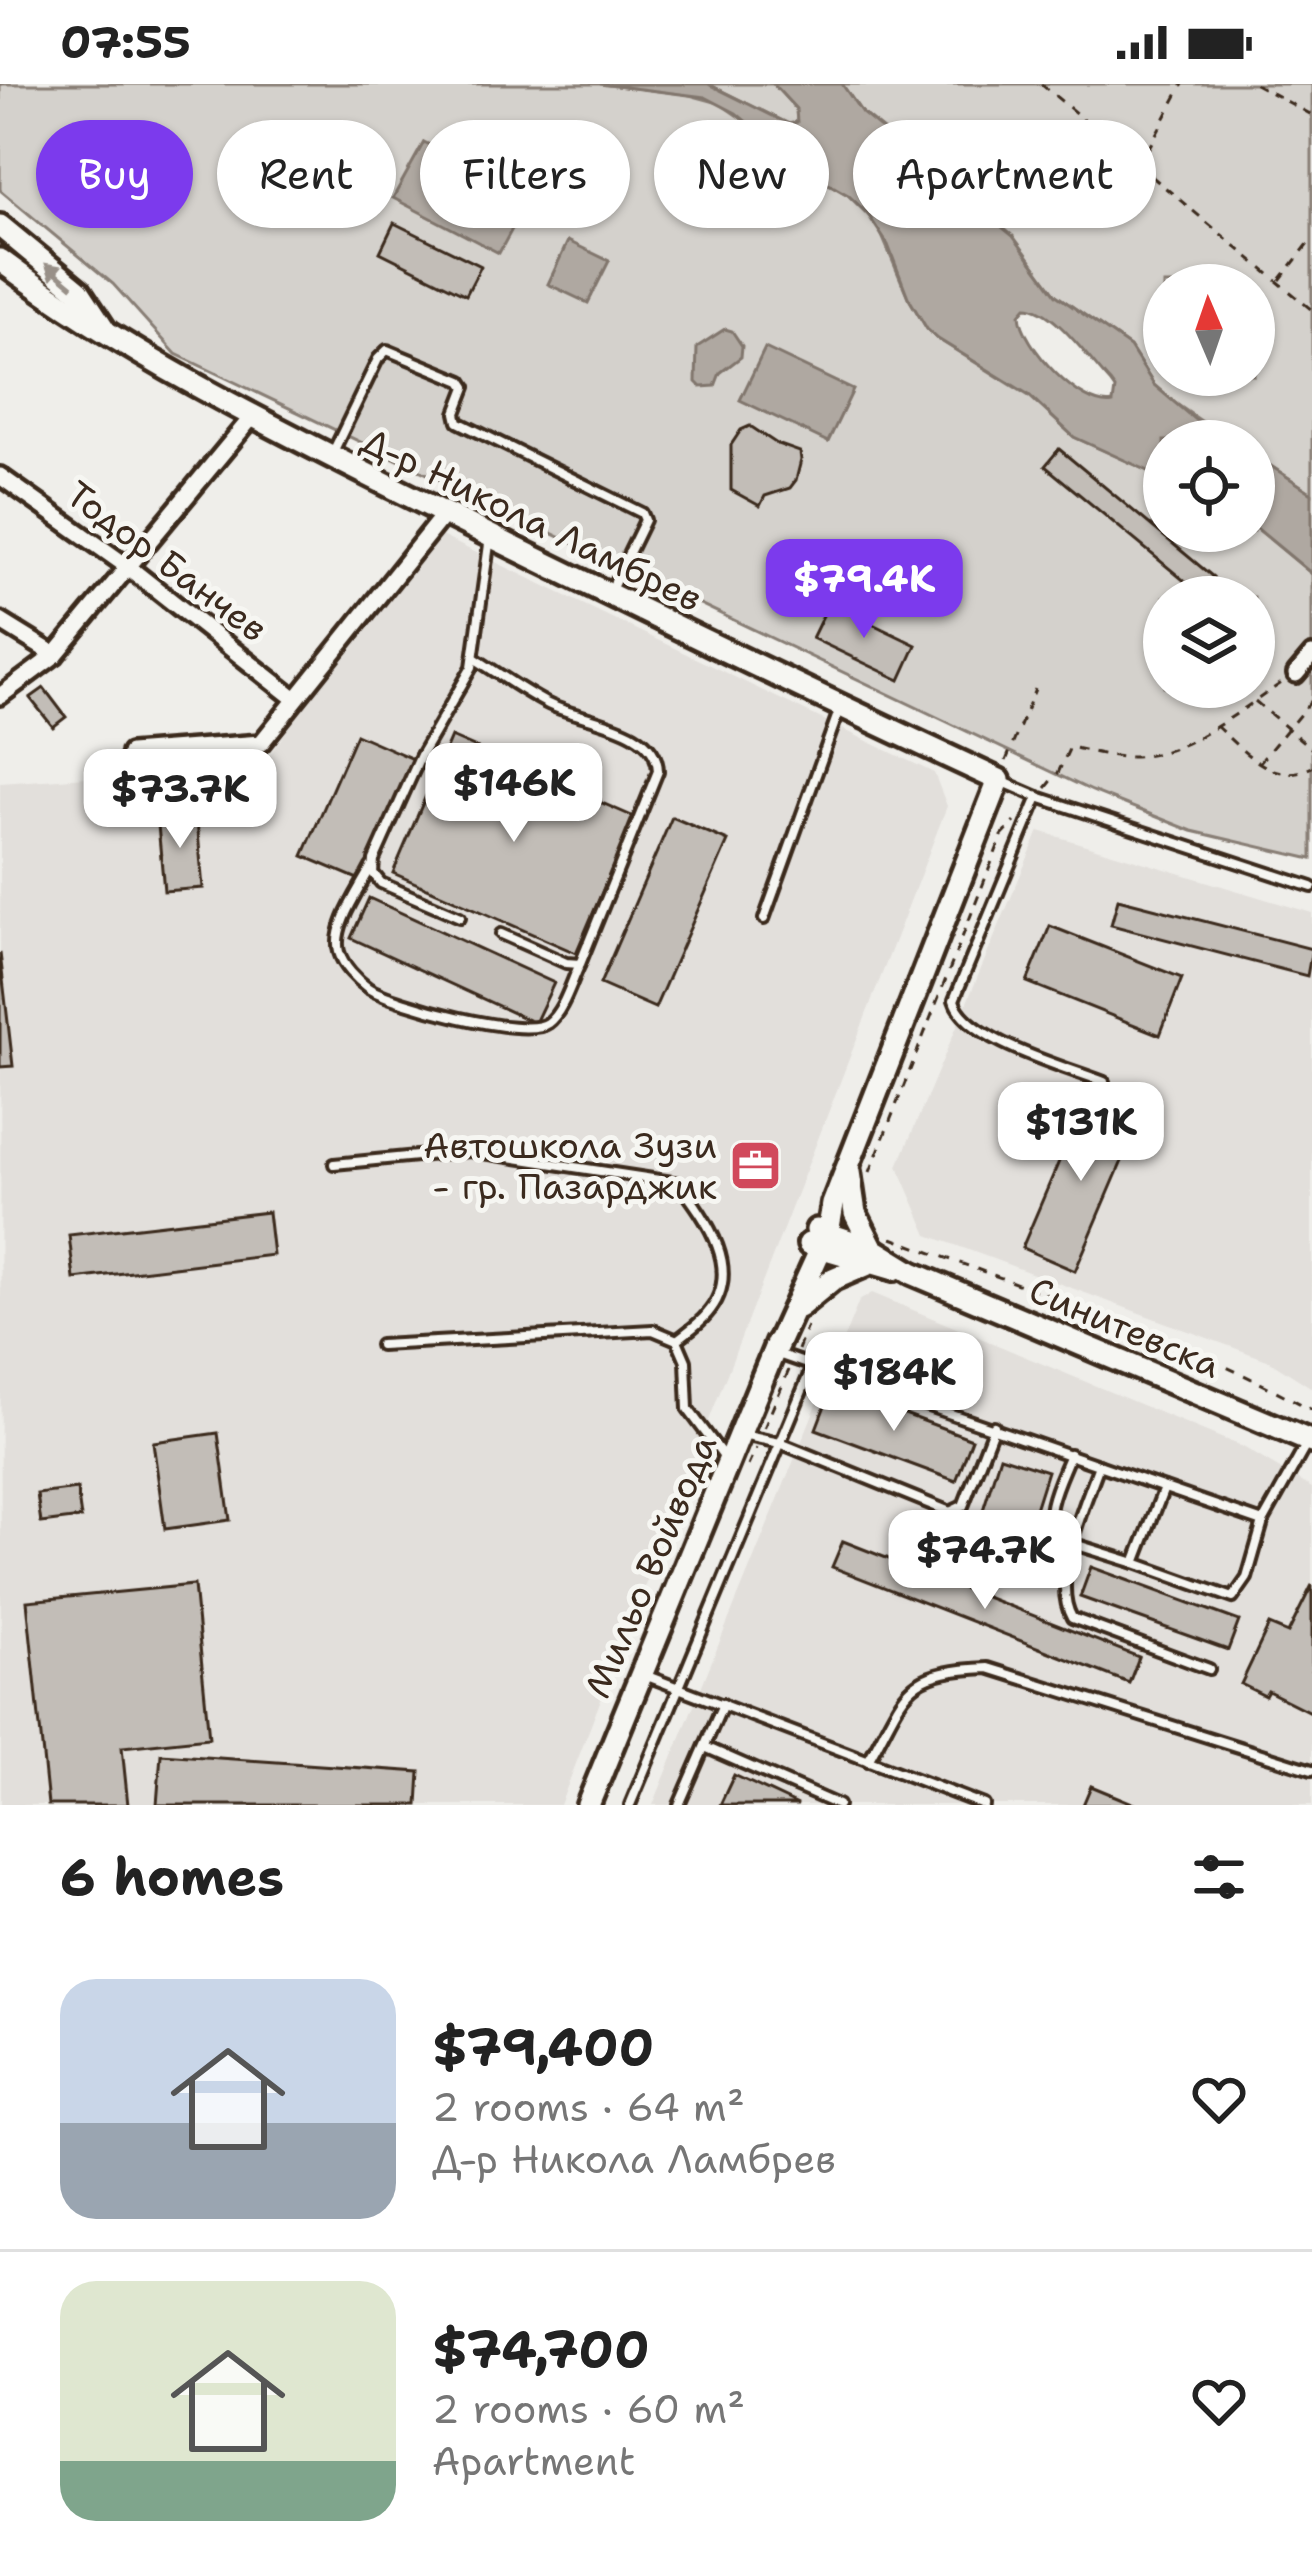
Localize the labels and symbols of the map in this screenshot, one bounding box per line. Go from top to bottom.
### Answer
one-way arrow [44,263,75,288]
north arrow [1143,264,1275,396]
street label: Д-р Никола Ламбрев [354,416,710,623]
street label: Тодор Банчев [56,470,277,653]
pin: $79.4K [766,539,962,641]
pin: $146K [430,743,598,845]
pin: $73.7K [82,749,278,851]
pin: $131K [997,1082,1165,1184]
place label: Автошкола Зузи - гр. Пазарджик [423,1121,717,1211]
office icon: Автошкола Зузи - гр. Пазарджик [728,1138,784,1194]
street label: Синитевска [1022,1265,1228,1390]
pin: $184K [810,1332,978,1434]
street label: Мильо Войвода [573,1427,728,1705]
pin: $74.7K [887,1510,1083,1612]

